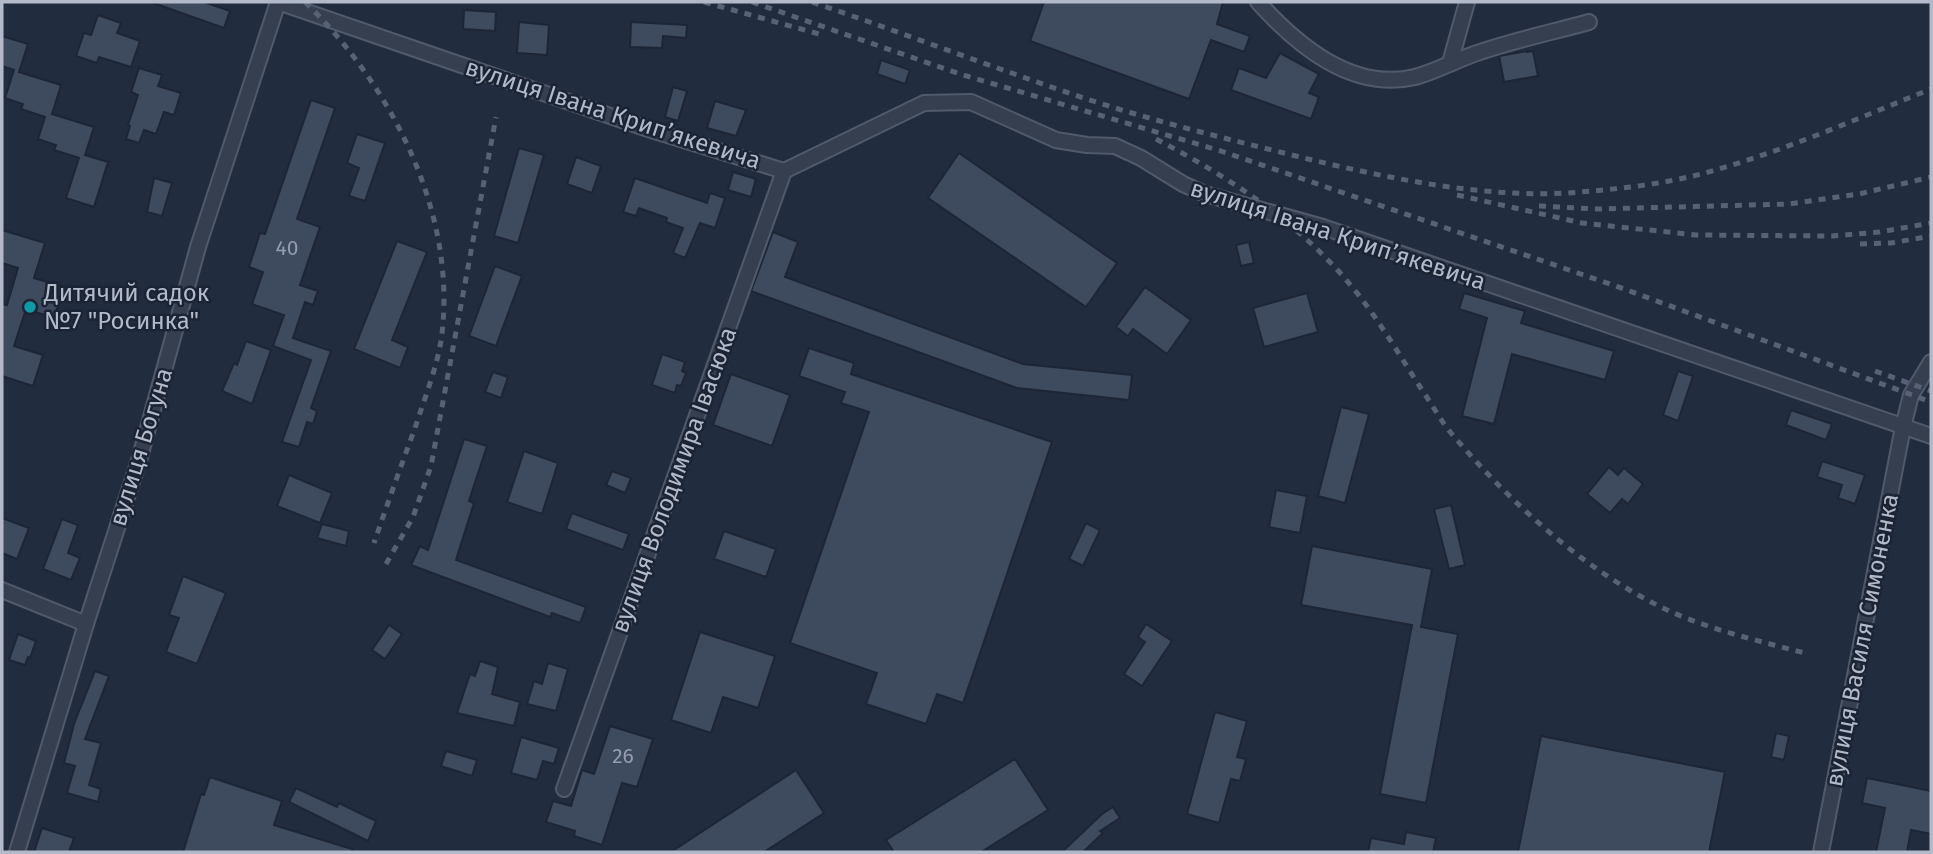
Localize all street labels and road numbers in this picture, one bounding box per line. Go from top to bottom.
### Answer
street label: вулиця Івана Крипʼякевича [462,53,764,175]
street label: вулиця Івана Крипʼякевича [1187,174,1489,296]
street label: вулиця Володимира Івасюка [606,323,742,637]
street label: вулиця Богуна [104,365,178,529]
street label: вулиця Василя Симоненка [1820,491,1904,789]

